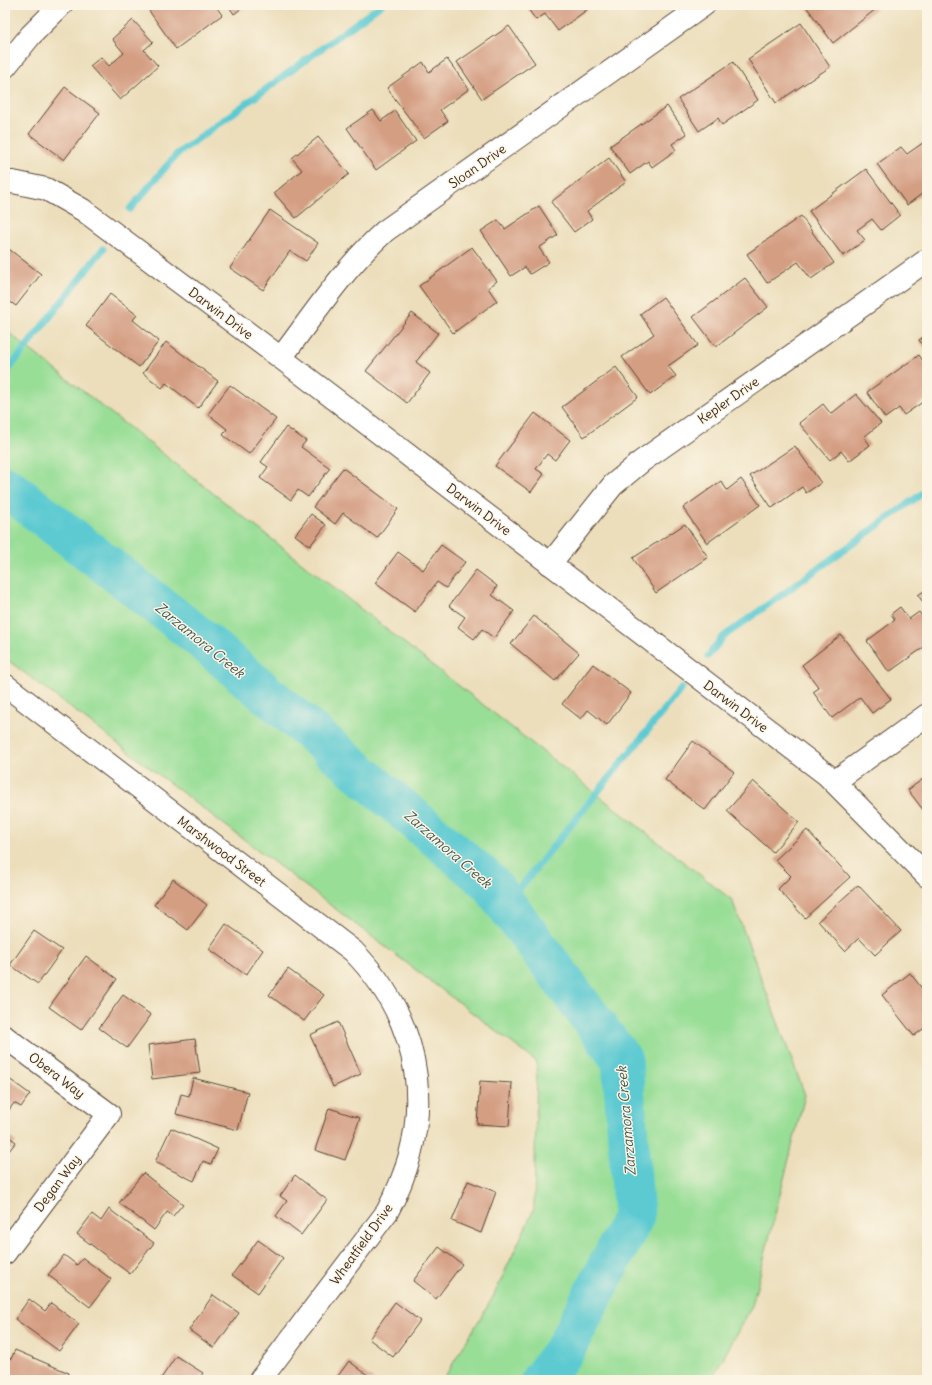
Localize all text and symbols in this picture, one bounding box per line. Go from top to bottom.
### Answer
street label: Sloan Drive [445,140,509,192]
street label: Darwin Drive [185,284,256,343]
street label: Kepler Drive [694,373,762,428]
street label: Darwin Drive [443,480,514,539]
water label: Zarzamora Creek [152,598,249,682]
street label: Darwin Drive [700,677,771,736]
water label: Zarzamora Creek [401,806,496,892]
street label: Marshwood Street [174,812,270,891]
street label: Obera Way [25,1049,88,1102]
water label: Zarzamora Creek [612,1065,640,1176]
street label: Degan Way [30,1151,85,1215]
street label: Wheatfield Drive [326,1200,397,1288]

